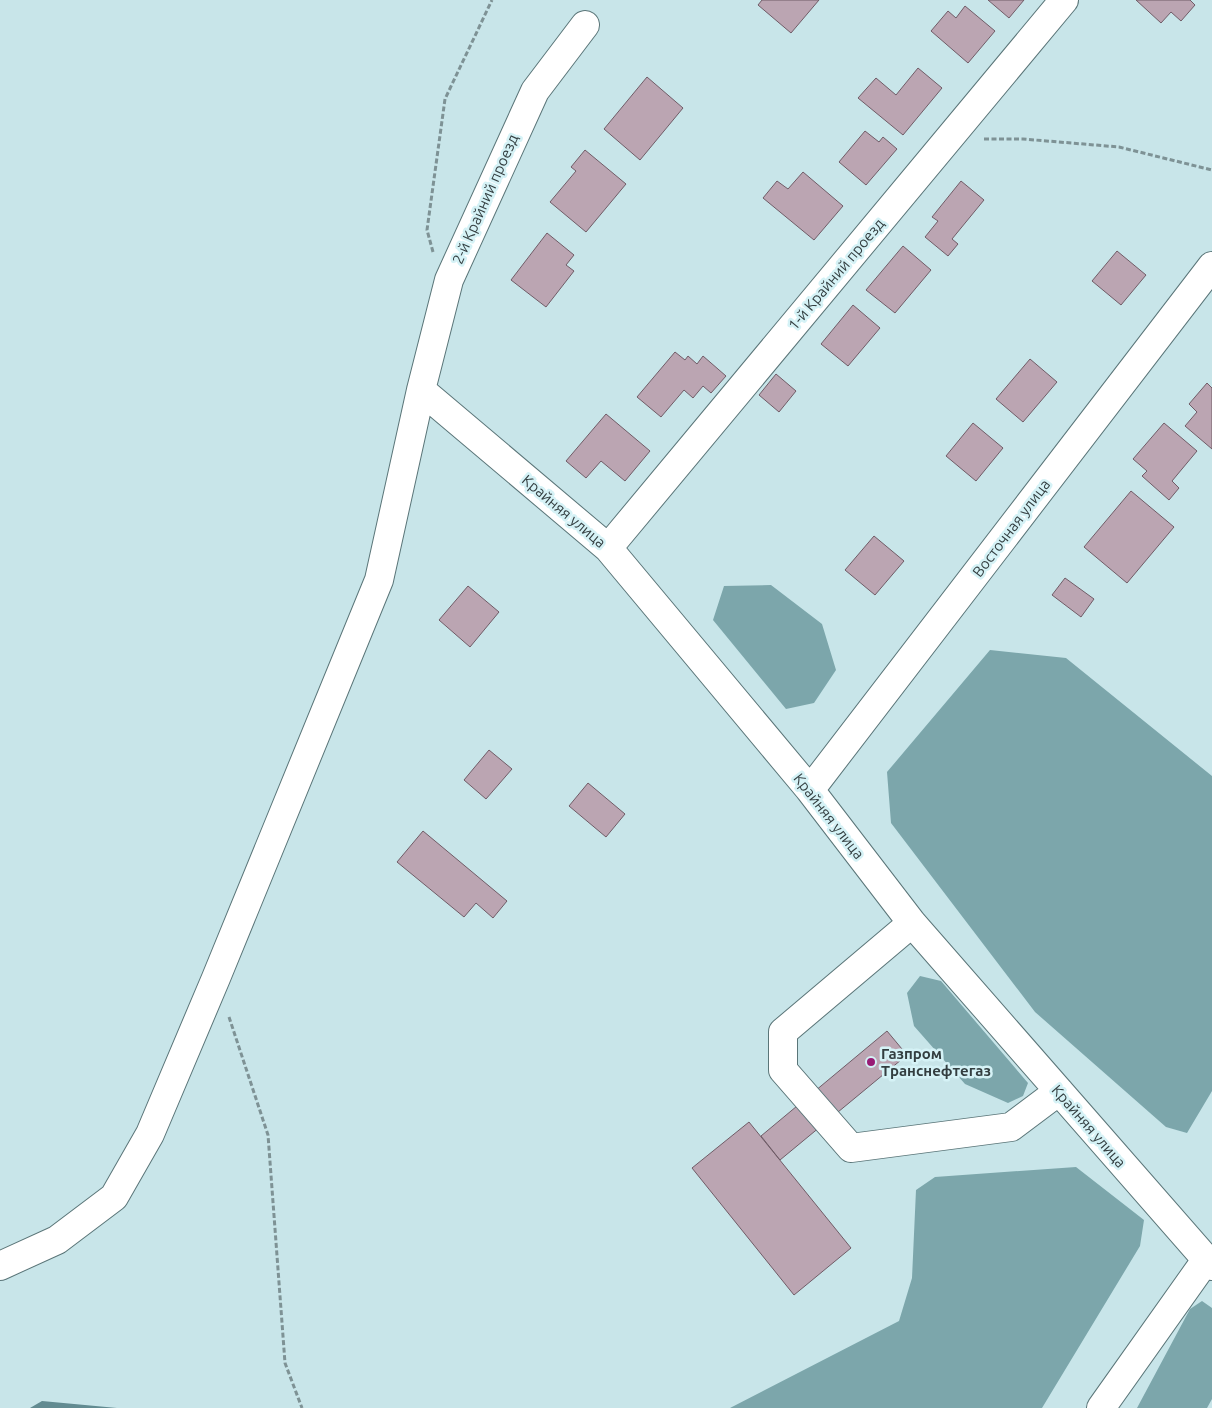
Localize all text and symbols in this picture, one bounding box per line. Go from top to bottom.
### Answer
street label: 2-й Крайний проезд [449,131,521,266]
street label: 1-й Крайний проезд [784,215,888,333]
street label: Крайняя улица [519,471,609,551]
street label: Восточная улица [969,476,1053,580]
street label: Крайняя улица [790,770,868,862]
place label: Газпром Транснефтегаз [881,1045,991,1079]
marker: Газпром Транснефтегаз [865,1056,877,1068]
street label: Крайняя улица [1049,1081,1129,1171]

